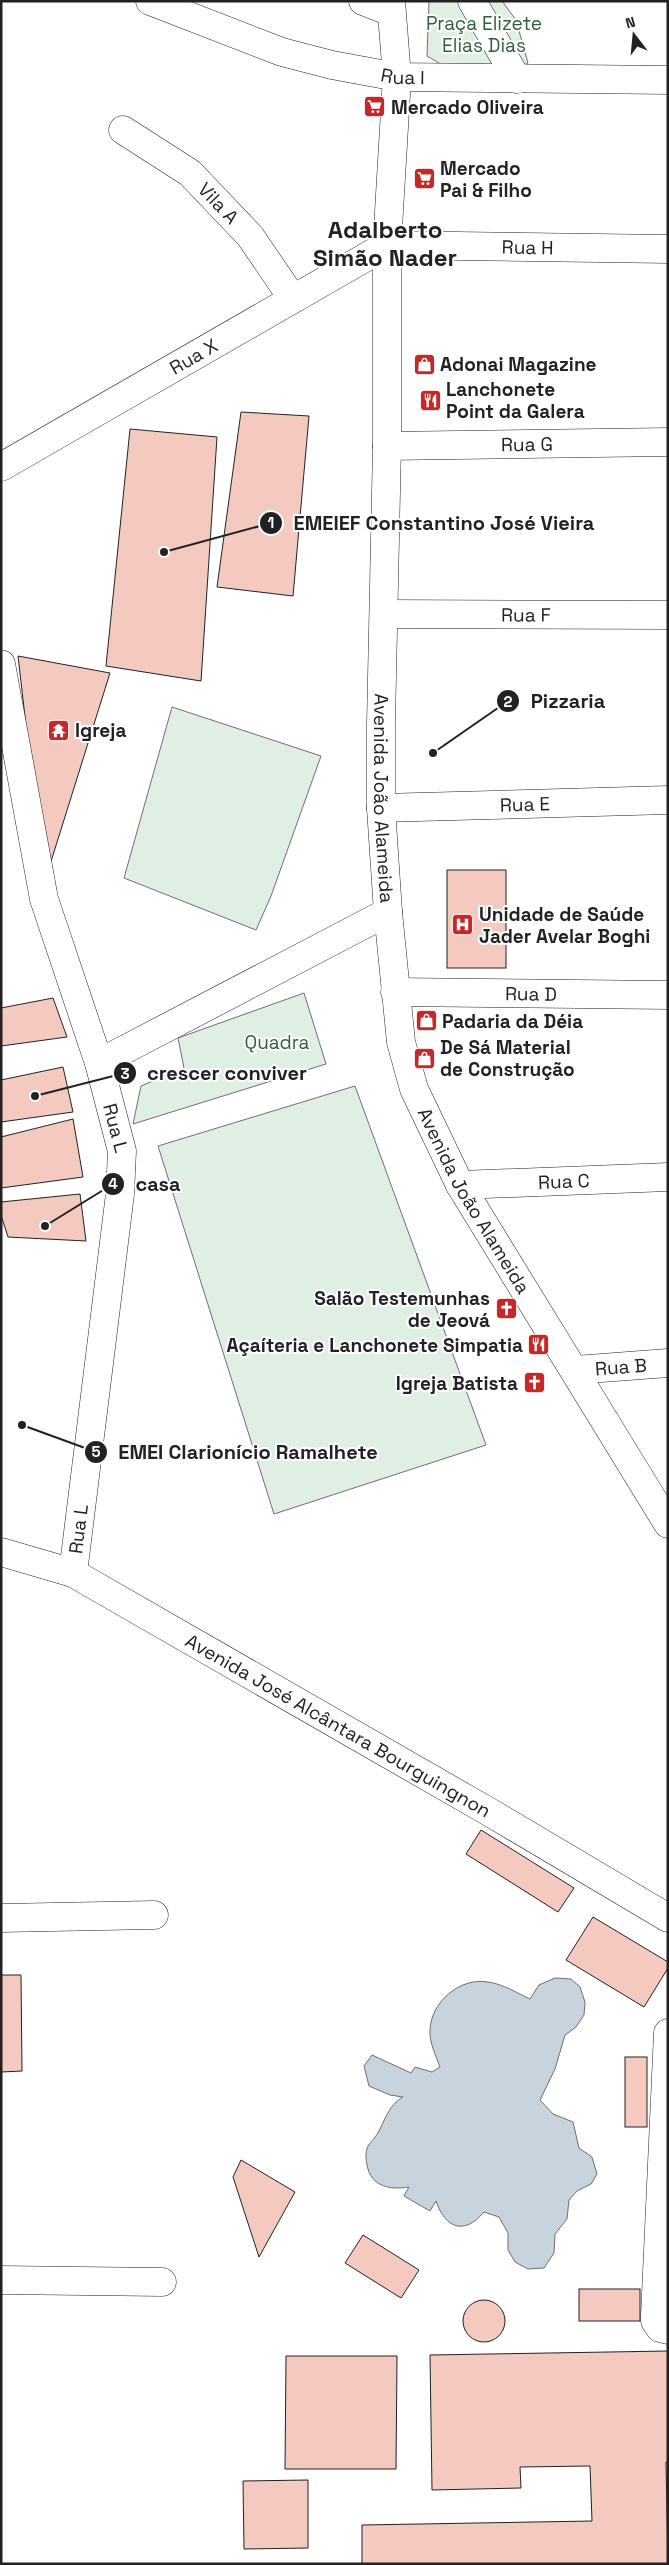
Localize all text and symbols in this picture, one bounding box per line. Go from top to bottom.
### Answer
north arrow [609,10,659,60]
park label: Praça Elizete Elias Dias [426,11,542,58]
text: N [623,13,637,32]
street label: Rua I [379,62,425,90]
supermarket icon: Mercado Oliveira [363,95,387,119]
place label: Mercado Oliveira [391,95,544,120]
place label: Mercado Pai & Filho [440,156,532,203]
supermarket icon: Mercado Pai & Filho [412,167,436,191]
street label: Vila A [192,177,244,230]
district label: Adalberto Simão Nader [313,214,457,273]
street label: Rua H [502,235,554,260]
street label: Rua X [165,333,222,380]
shop icon: Adonai Magazine [412,352,436,376]
place label: Adonai Magazine [440,352,597,377]
place label: Lanchonete Point da Galera [446,377,585,424]
restaurant icon: Lanchonete Point da Galera [418,388,442,412]
street label: Rua G [501,432,553,457]
callout: EMEIEF Constantino José Vieira [258,505,604,540]
text: EMEIEF Constantino José Vieira [294,510,595,536]
text: 1 [268,513,274,532]
street label: Rua F [501,602,551,628]
callout: Pizzaria [496,684,615,719]
text: Pizzaria [531,688,606,714]
text: 2 [504,692,513,711]
street label: Avenida João Alameida [368,693,399,904]
temple icon: Igreja [47,718,71,742]
place label: Igreja [75,718,126,743]
street label: Rua E [500,791,550,818]
place label: Unidade de Saúde Jader Avelar Boghi [479,902,650,949]
hospital icon: Unidade de Saúde Jader Avelar Boghi [451,913,475,937]
street label: Rua D [505,981,557,1007]
shop icon: Padaria da Déia [414,1009,438,1033]
place label: Padaria da Déia [442,1009,583,1034]
park label: Quadra [244,1030,310,1055]
place label: De Sá Material de Construção [440,1035,575,1082]
shop icon: De Sá Material de Construção [412,1046,436,1070]
callout: crescer conviver [112,1056,317,1091]
text: crescer conviver [147,1060,307,1086]
text: 3 [120,1064,130,1083]
street label: Rua L [97,1101,134,1155]
street label: Avenida João Alameida [412,1104,536,1299]
callout: casa [101,1166,191,1201]
street label: Rua C [538,1168,590,1195]
text: casa [135,1171,181,1197]
text: 4 [108,1174,118,1193]
place label: Salão Testemunhas de Jeová [314,1286,490,1333]
church icon: Salão Testemunhas de Jeová [494,1297,518,1321]
place label: Açaíteria e Lanchonete Simpatia [226,1333,523,1358]
restaurant icon: Açaíteria e Lanchonete Simpatia [527,1333,551,1357]
street label: Rua B [594,1353,648,1381]
place label: Igreja Batista [396,1371,518,1396]
church icon: Igreja Batista [522,1371,546,1395]
callout: EMEI Clarionício Ramalhete [84,1435,388,1470]
text: EMEI Clarionício Ramalhete [118,1439,378,1465]
text: 5 [91,1442,101,1461]
street label: Rua L [63,1503,94,1555]
street label: Avenida José Alcântara Bourguingnon [181,1628,495,1823]

